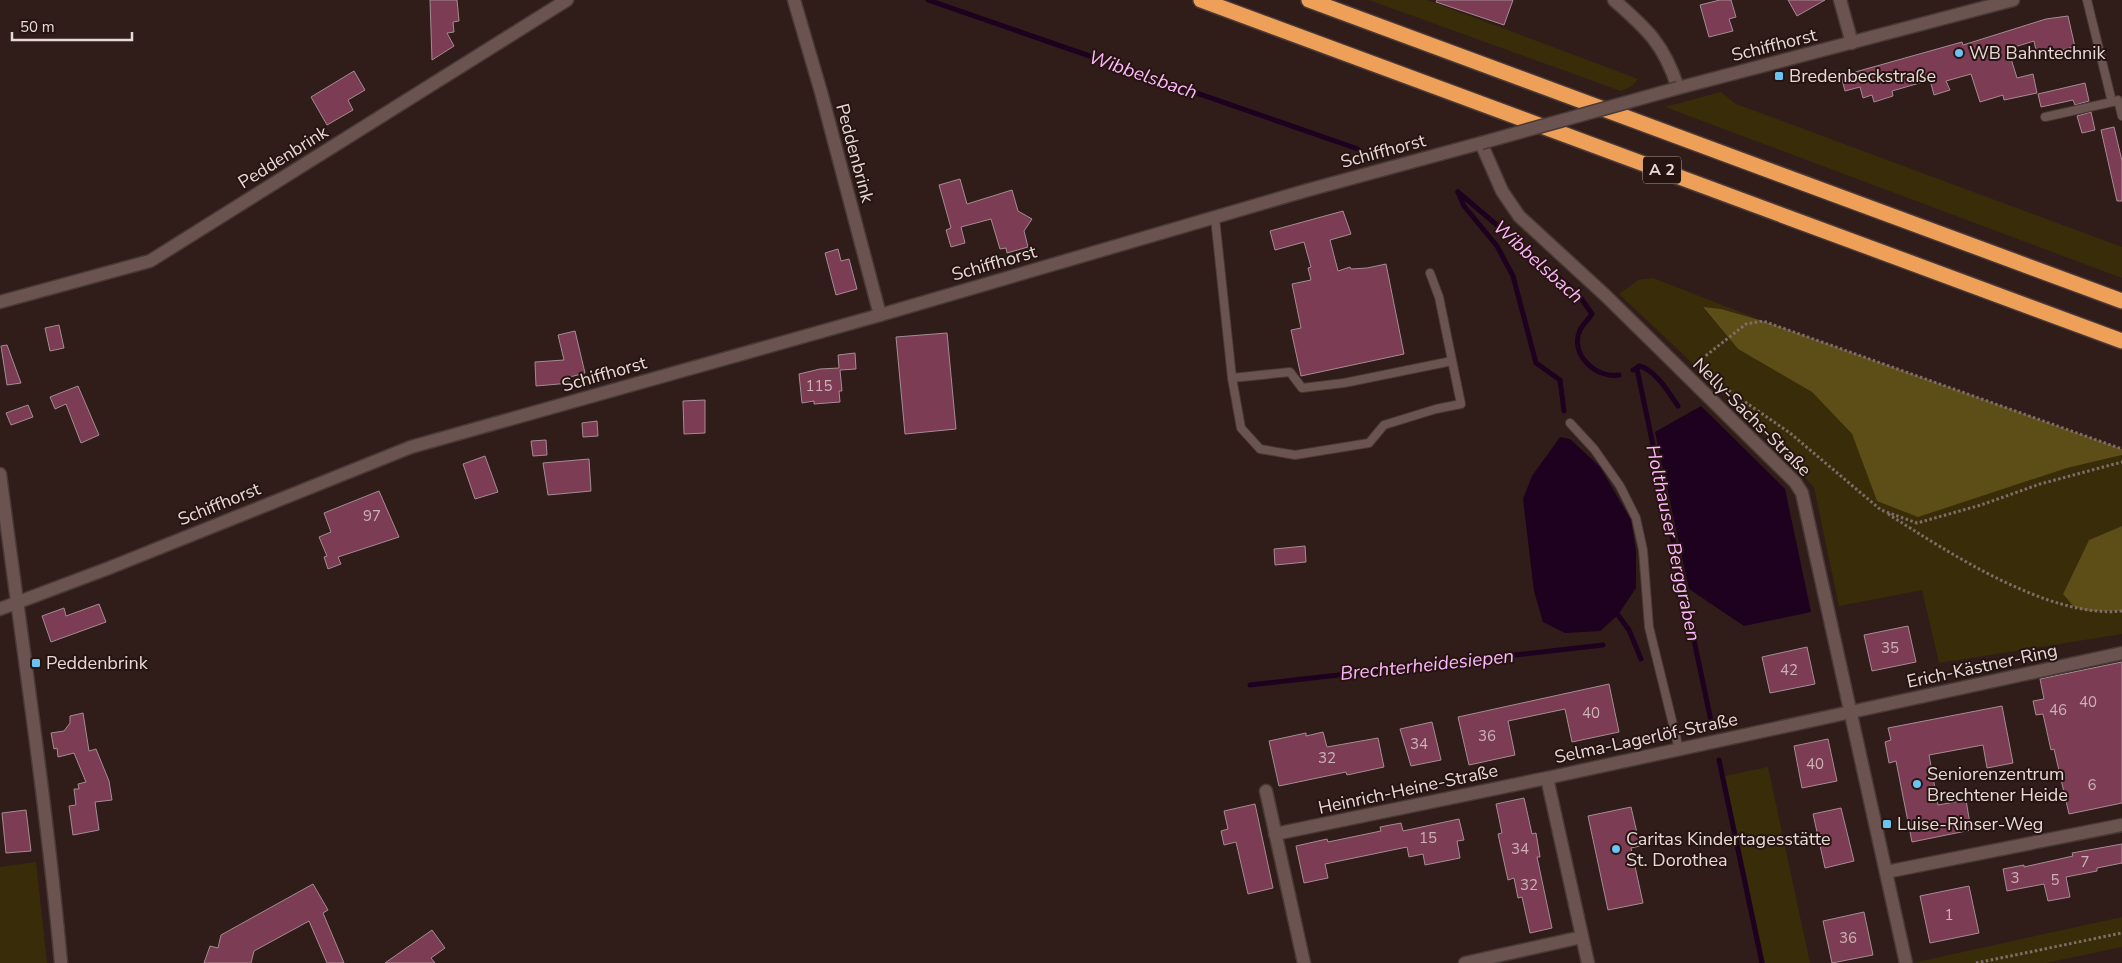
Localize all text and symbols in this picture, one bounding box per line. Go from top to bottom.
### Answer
scale bar [12,10,132,42]
text: 50 m [20,17,55,37]
street label: Schiffhorst [1729,23,1820,67]
place label: WB Bahntechnik [1969,41,2107,65]
water label: Wibbelsbach [1085,44,1201,106]
marker: WB Bahntechnik [1953,47,1965,59]
place label: Bredenbeckstraße [1789,64,1936,88]
marker: Bredenbeckstraße [1773,70,1785,82]
street label: Peddenbrink [830,101,880,206]
street label: Peddenbrink [234,119,333,194]
street label: Schiffhorst [1338,128,1429,174]
road number: A 2 [1643,156,1681,184]
water label: Wibbelsbach [1487,215,1589,309]
street label: Schiffhorst [949,239,1040,287]
street label: Schiffhorst [559,350,650,398]
street label: Nelly-Sachs-Straße [1687,352,1817,482]
house number: 115 [805,376,833,396]
water label: Holthauser Berggraben [1639,442,1707,644]
street label: Schiffhorst [174,476,264,531]
house number: 97 [363,506,381,526]
house number: 35 [1881,638,1899,658]
street label: Erich-Kästner-Ring [1904,638,2060,694]
water label: Brechterheidesiepen [1339,643,1515,687]
place label: Peddenbrink [46,651,149,675]
marker: Peddenbrink [30,657,42,669]
house number: 42 [1780,660,1798,680]
house number: 40 [2079,692,2097,712]
house number: 46 [2049,700,2067,720]
house number: 40 [1582,703,1600,723]
street label: Selma-Lagerlöf-Straße [1552,707,1740,769]
house number: 36 [1478,726,1496,746]
house number: 34 [1410,734,1428,754]
house number: 32 [1318,748,1336,768]
house number: 40 [1806,754,1824,774]
street label: Heinrich-Heine-Straße [1316,758,1500,820]
place label: Seniorenzentrum Brechtener Heide [1927,762,2068,807]
house number: 6 [2087,775,2097,795]
marker: Seniorenzentrum Brechtener Heide [1911,778,1923,790]
place label: Luise-Rinser-Weg [1897,812,2043,836]
marker: Luise-Rinser-Weg [1881,818,1893,830]
place label: Caritas Kindertagesstätte St. Dorothea [1626,827,1831,872]
house number: 15 [1419,828,1437,848]
house number: 34 [1511,839,1529,859]
marker: Caritas Kindertagesstätte St. Dorothea [1610,843,1622,855]
house number: 7 [2080,852,2090,872]
house number: 3 [2010,868,2020,888]
house number: 5 [2050,870,2060,890]
house number: 32 [1520,875,1538,895]
house number: 1 [1944,905,1954,925]
house number: 36 [1839,928,1857,948]

